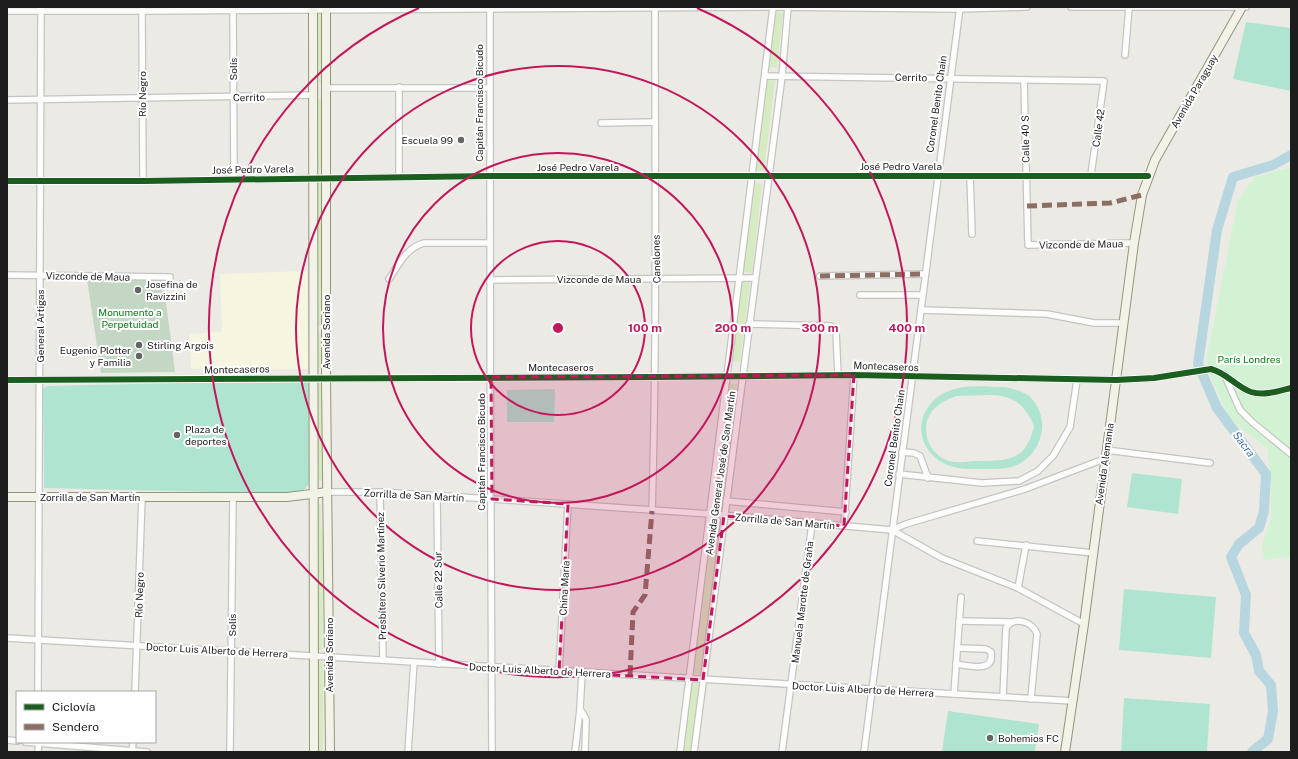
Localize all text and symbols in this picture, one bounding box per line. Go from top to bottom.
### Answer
street label: Capitán Francisco Bicudo [473,44,485,162]
street label: Avenida Paraguay [1168,52,1220,130]
street label: Coronel Benito Chain [923,55,949,153]
street label: Solís [227,58,239,80]
street label: Río Negro [136,71,148,117]
street label: Cerrito [895,71,928,83]
street label: Cerrito [233,91,266,103]
street label: Calle 42 [1089,108,1107,148]
street label: Calle 40 S [1019,115,1031,163]
place label: Escuela 99 [402,134,453,146]
marker: Escuela 99 [456,135,466,145]
street label: José Pedro Varela [860,160,942,172]
street label: José Pedro Varela [537,161,619,173]
street label: José Pedro Varela [212,162,294,176]
street label: Canelones [650,235,662,283]
street label: Vizconde de Maua [1039,237,1123,251]
street label: Vizconde de Maua [46,269,130,283]
street label: Vizconde de Maua [557,273,641,285]
place label: Josefina de Ravizzini [146,278,198,302]
marker: Josefina de Ravizzini [133,285,143,295]
street label: General Artigas [34,290,46,362]
street label: Avenida Soriano [320,294,332,369]
park label: Monumento a Perpetuidad [98,306,162,330]
centre of rings [551,321,565,335]
text: 100 m [628,321,662,335]
text: 200 m [715,321,751,335]
text: 300 m [802,321,839,335]
text: 400 m [889,321,926,335]
place label: Stirling Argois [147,339,214,351]
marker: Stirling Argois [134,340,144,350]
place label: Eugenio Plotter y Familia [60,344,131,368]
marker: Eugenio Plotter y Familia [134,351,144,361]
park label: París Londres [1217,353,1281,365]
street label: Montecaseros [853,359,919,373]
street label: Montecaseros [528,361,594,373]
street label: Montecaseros [204,362,270,376]
street label: Coronel Benito Chain [881,389,907,487]
street label: Avenida General José de San Martín [703,390,737,556]
street label: Capitán Francisco Bicudo [475,393,487,511]
street label: Avenida Alemania [1092,422,1116,506]
place label: Plaza de deportes [185,423,226,447]
water label: Sacra [1231,429,1257,459]
marker: Plaza de deportes [172,430,182,440]
street label: Zorrilla de San Martín [363,486,465,504]
street label: Zorrilla de San Martín [40,491,141,503]
street label: Zorrilla de San Martín [734,511,836,531]
street label: Presbítero Silverio Martínez [374,512,388,640]
street label: Manuela Marotte de Graña [789,540,815,664]
street label: Calle 22 Sur [432,551,444,609]
street label: China María [557,560,571,616]
street label: Río Negro [132,571,146,618]
street label: Solís [226,614,238,636]
street label: Avenida Soriano [323,617,335,692]
street label: Doctor Luis Alberto de Herrera [146,640,288,660]
street label: Doctor Luis Alberto de Herrera [469,660,611,680]
street label: Doctor Luis Alberto de Herrera [792,679,934,699]
legend [16,691,156,743]
text: Ciclovía [52,700,95,714]
text: Sendero [52,720,99,734]
place label: Bohemios FC [998,732,1059,744]
marker: Bohemios FC [985,733,995,743]

